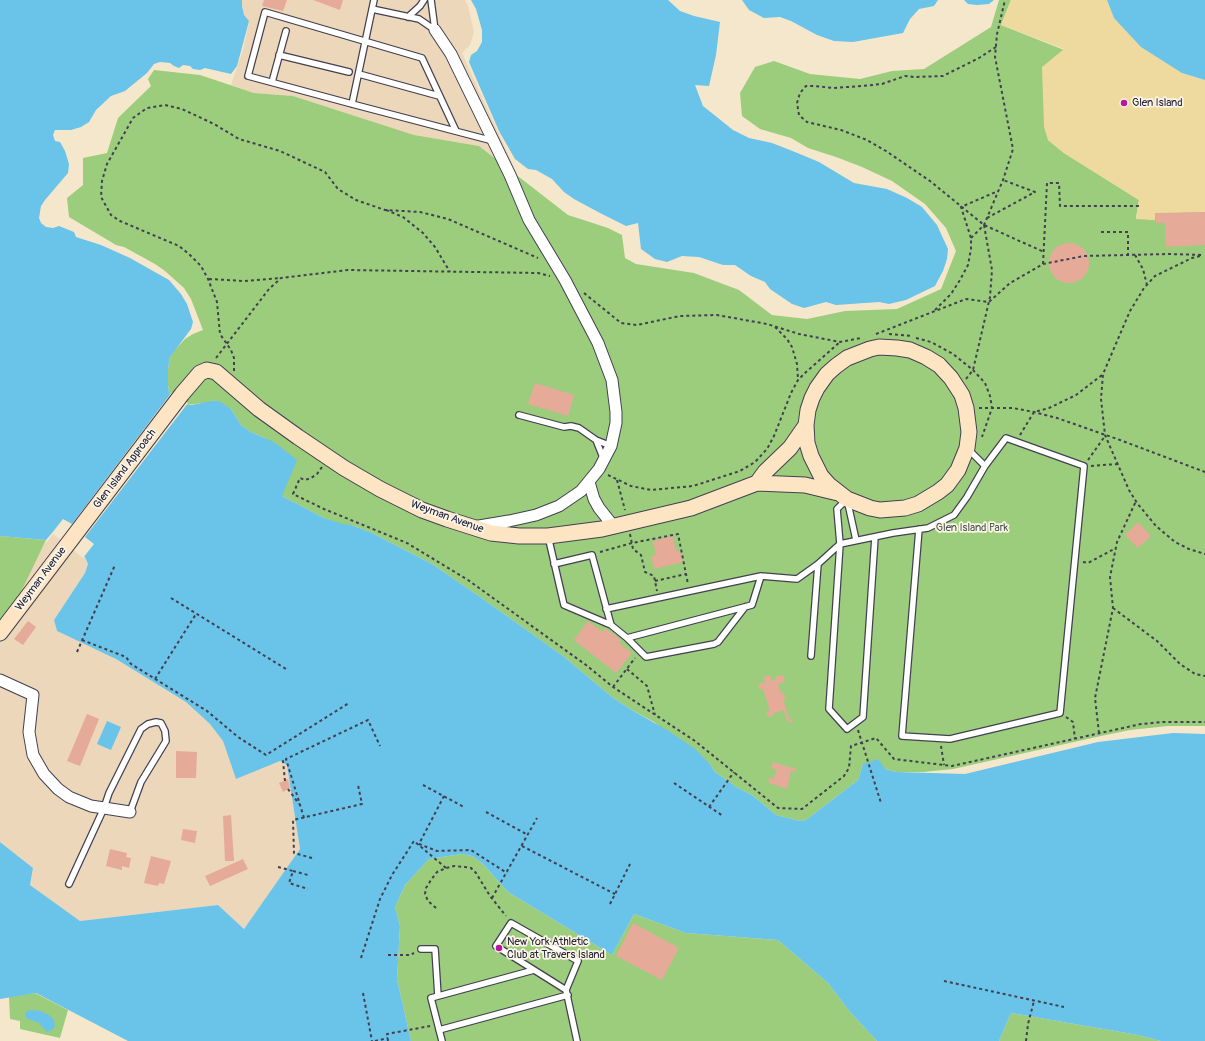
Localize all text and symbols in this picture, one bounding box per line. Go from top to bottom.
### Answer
place label: Glen Island [1132,96,1183,110]
marker: Glen Island [1119,98,1129,108]
street label: Glen Island Approach [91,427,159,511]
street label: Weyman Avenue [409,498,485,536]
park label: Glen Island Park [936,521,1008,535]
street label: Weyman Avenue [13,544,69,614]
place label: New York Athletic Club at Travers Island [507,935,605,961]
marker: New York Athletic Club at Travers Island [494,943,504,953]

